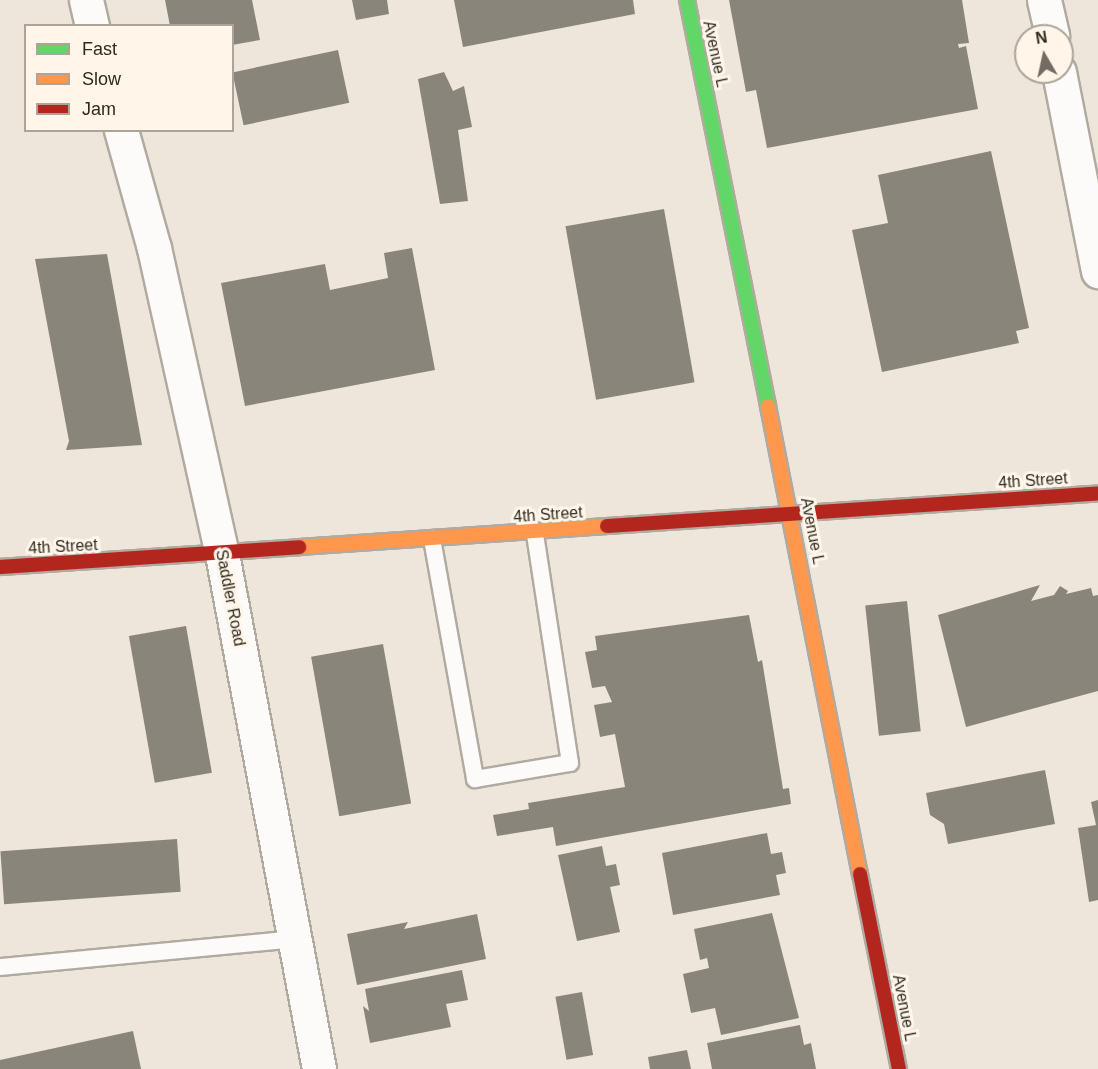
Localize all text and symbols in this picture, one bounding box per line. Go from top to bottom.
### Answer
street label: Avenue L [699,19,731,89]
legend [24,24,234,132]
north arrow [1014,24,1074,84]
text: N [1034,28,1048,47]
text: Fast [82,39,117,59]
text: Slow [82,69,121,89]
text: Jam [82,99,116,119]
street label: 4th Street [998,469,1068,493]
street label: Avenue L [796,496,828,566]
street label: 4th Street [513,503,583,527]
street label: 4th Street [28,536,98,558]
street label: Saddler Road [211,548,249,648]
street label: Avenue L [888,973,920,1043]

